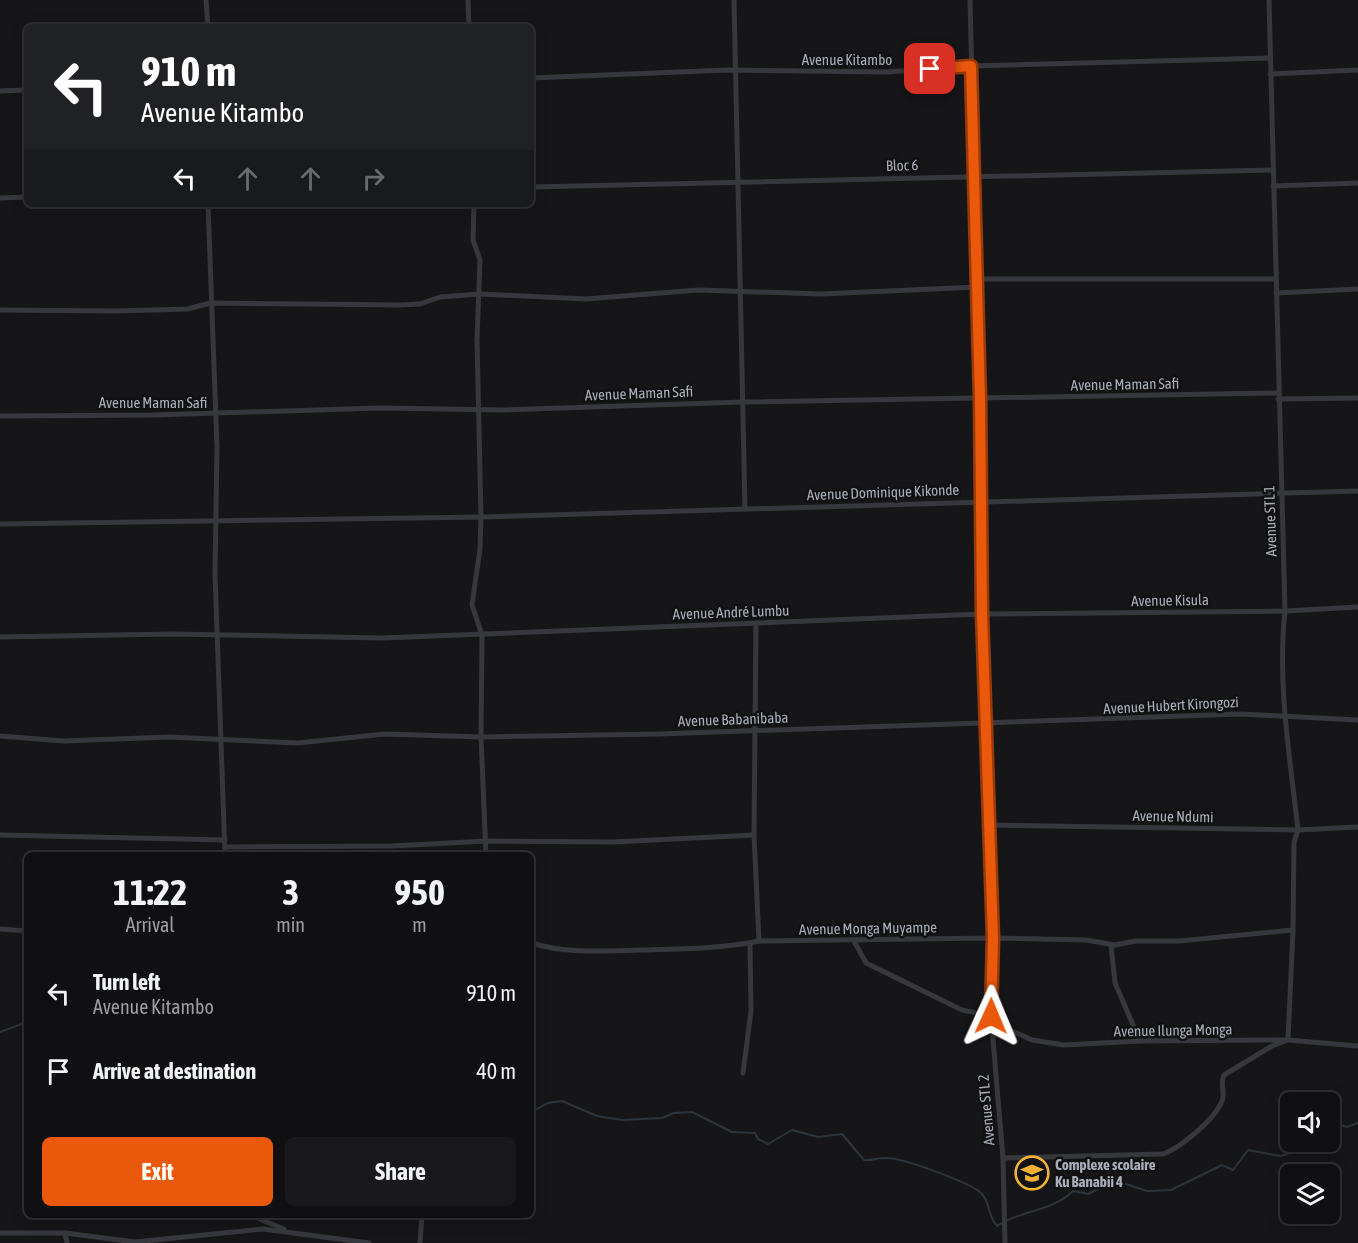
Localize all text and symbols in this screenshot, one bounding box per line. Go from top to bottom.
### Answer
pin [904,43,955,94]
text: 910 m [141,47,236,95]
icon: left [42,48,120,126]
street label: Avenue Kitambo [802,51,892,68]
icon: arrive [913,52,946,85]
text: Avenue Kitambo [141,97,304,128]
street label: Bloc 6 [885,156,919,174]
icon: left [168,162,201,195]
icon: ahead [231,162,264,195]
icon: ahead [294,162,327,195]
icon: right [357,162,390,195]
street label: Avenue Maman Safi [1071,375,1179,393]
street label: Avenue Maman Safi [584,383,694,403]
street label: Avenue Maman Safi [99,394,207,411]
street label: Avenue Dominique Kikonde [806,481,960,503]
street label: Avenue STL 1 [1260,485,1280,557]
street label: Avenue Kisula [1131,591,1209,609]
street label: Avenue André Lumbu [672,601,790,623]
street label: Avenue Hubert Kirongozi [1103,693,1239,717]
street label: Avenue Babanibaba [677,709,789,729]
street label: Avenue Ndumi [1132,807,1214,825]
text: 11:22 [113,871,187,913]
text: 3 [282,871,299,913]
text: 950 [394,871,445,913]
text: Arrival [126,913,175,936]
text: min [276,913,305,936]
text: m [412,913,427,936]
street label: Avenue Monga Muyampe [799,918,937,938]
text: Turn left [93,969,160,995]
icon: left [42,977,75,1010]
text: 910 m [466,980,516,1006]
position arrow [959,984,1023,1048]
text: Avenue Kitambo [93,995,214,1018]
street label: Avenue Ilunga Monga [1114,1020,1232,1040]
icon: arrive [42,1055,75,1088]
text: Arrive at destination [93,1058,256,1084]
text: 40 m [476,1058,516,1084]
street label: Avenue STL 2 [974,1074,998,1146]
map controls [1280,1092,1340,1224]
button: sound [1280,1092,1340,1152]
button: Exit [42,1137,273,1206]
button: Share [285,1137,516,1206]
school or university icon: Complexe scolaire Ku Banabii 4 [1014,1155,1050,1191]
place label: Complexe scolaire Ku Banabii 4 [1055,1156,1156,1190]
button: layers [1280,1164,1340,1224]

